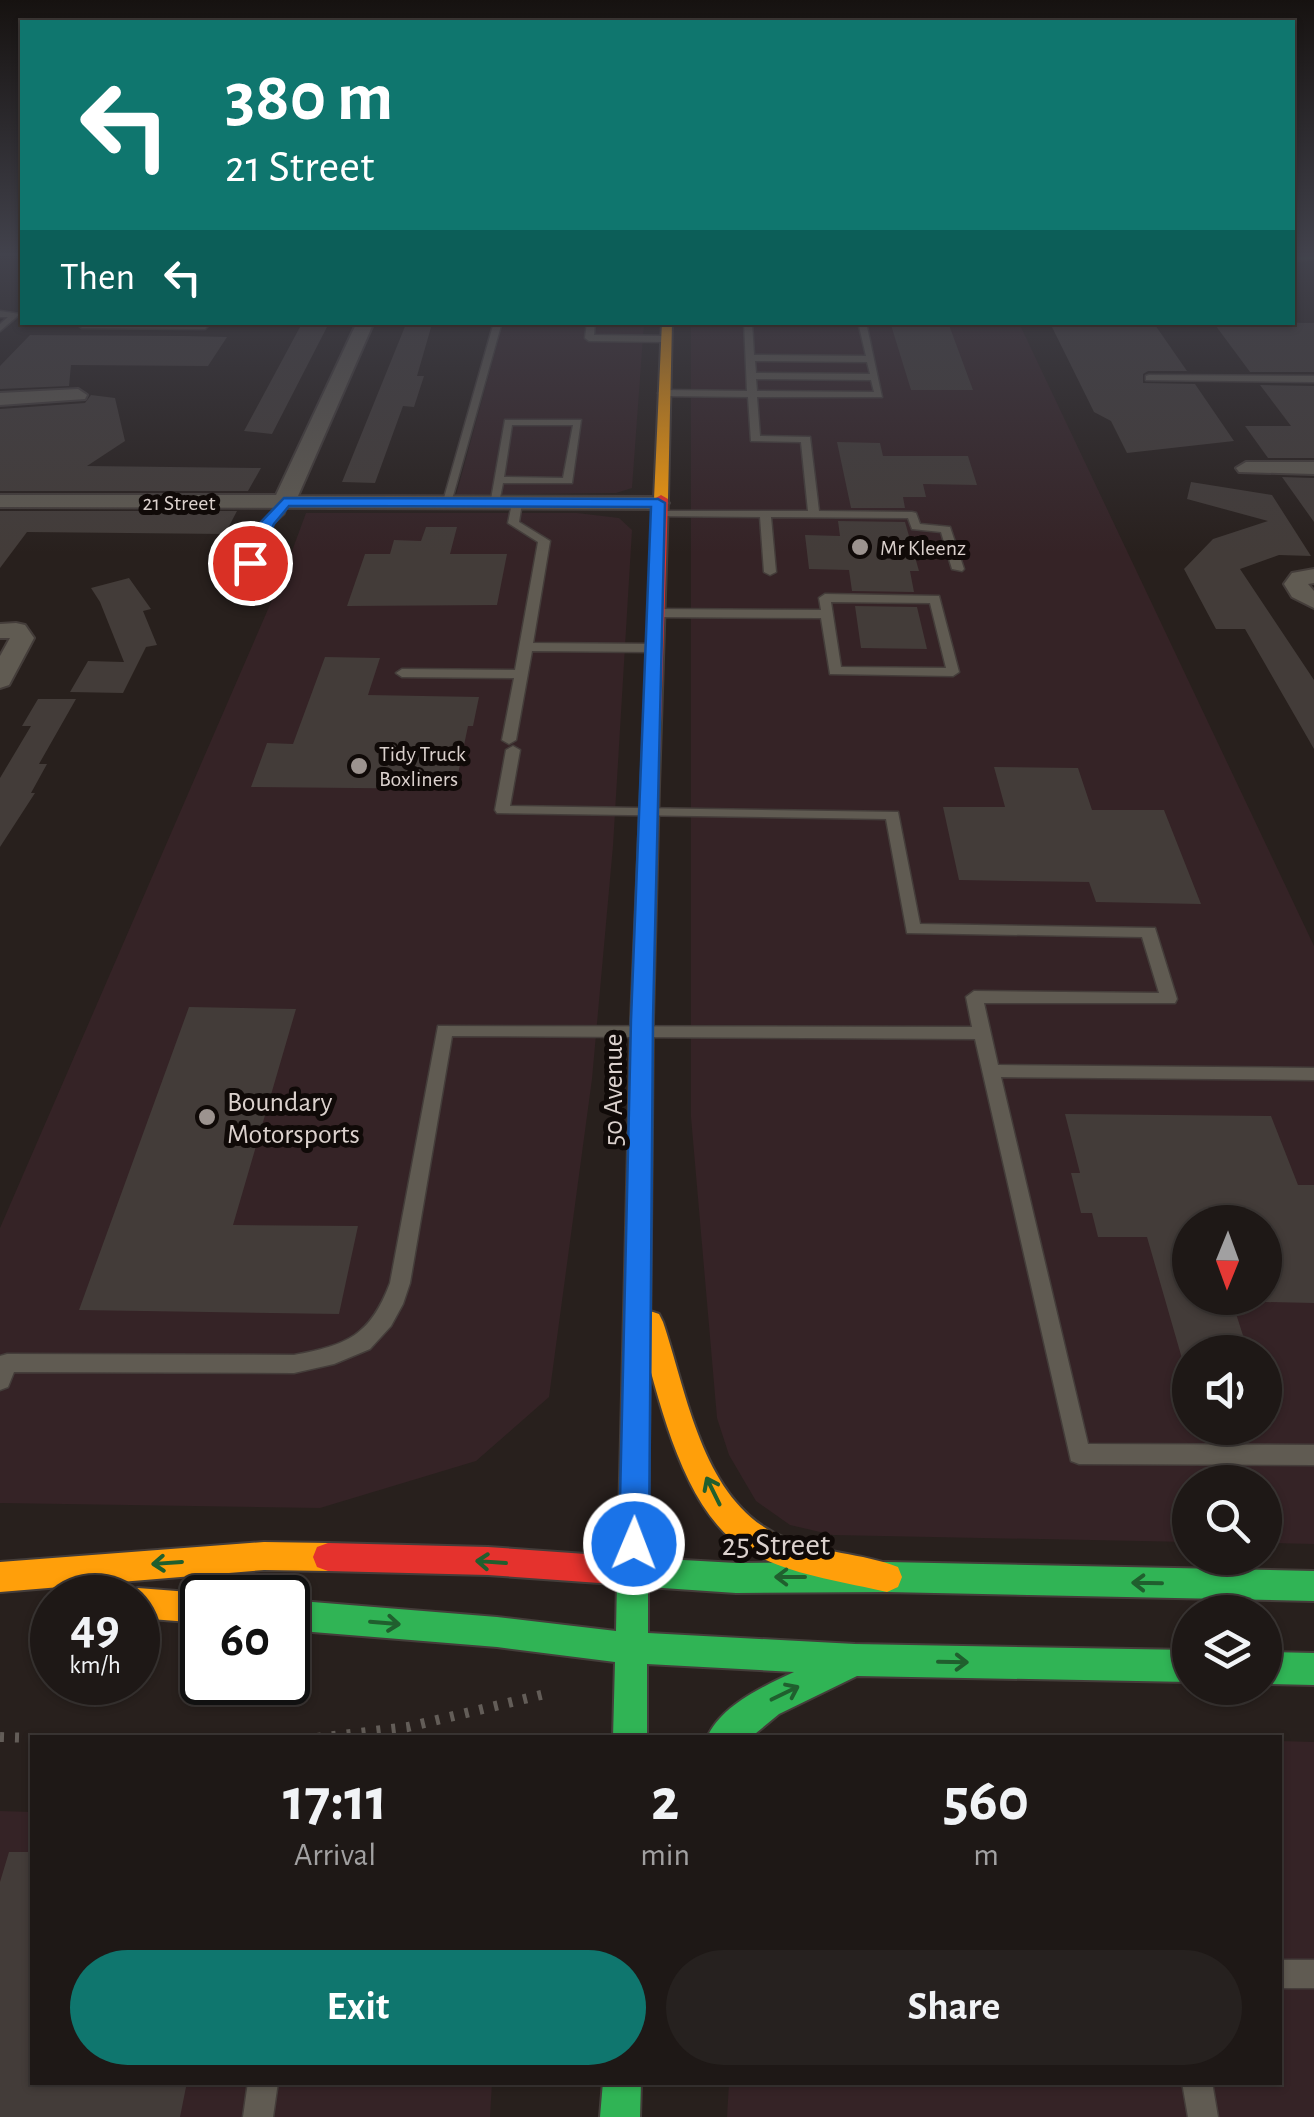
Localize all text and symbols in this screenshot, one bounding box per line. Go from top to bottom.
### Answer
icon: left [60,60,190,190]
text: 380 m [225,63,393,133]
text: 21 Street [225,145,374,190]
icon: left [155,250,210,305]
text: Then [60,259,135,297]
street label: 21 Street [143,492,216,514]
pin [208,521,293,606]
icon: arrive [223,536,278,591]
marker: Mr Kleenz [849,536,871,558]
place label: Mr Kleenz [880,537,966,559]
place label: Tidy Truck Boxliners [379,743,466,790]
marker: Tidy Truck Boxliners [348,755,370,777]
street label: 50 Avenue [600,1034,628,1146]
place label: Boundary Motorsports [227,1089,360,1149]
marker: Boundary Motorsports [196,1106,218,1128]
north arrow [1172,1205,1282,1315]
map controls [1172,1205,1282,1705]
button: sound [1172,1335,1282,1445]
button: search [1172,1465,1282,1575]
one-way arrow [703,1477,722,1507]
position arrow [582,1492,686,1596]
street label: 25 Street [722,1529,830,1561]
one-way arrow [476,1552,508,1571]
one-way arrow [151,1554,183,1573]
one-way arrow [774,1568,806,1587]
one-way arrow [1131,1573,1163,1592]
speed limit sign: 60 [180,1575,310,1705]
button: layers [1172,1595,1282,1705]
text: 49 [70,1603,120,1653]
one-way arrow [368,1613,400,1632]
one-way arrow [936,1652,968,1671]
text: km/h [69,1653,121,1678]
one-way arrow [770,1683,800,1702]
text: 17:11 [283,1771,387,1831]
text: 2 [651,1771,679,1831]
text: 560 [943,1771,1029,1831]
text: Arrival [294,1839,376,1871]
text: min [640,1839,690,1871]
text: m [973,1839,999,1871]
button: Exit [70,1950,646,2065]
button: Share [666,1950,1242,2065]

